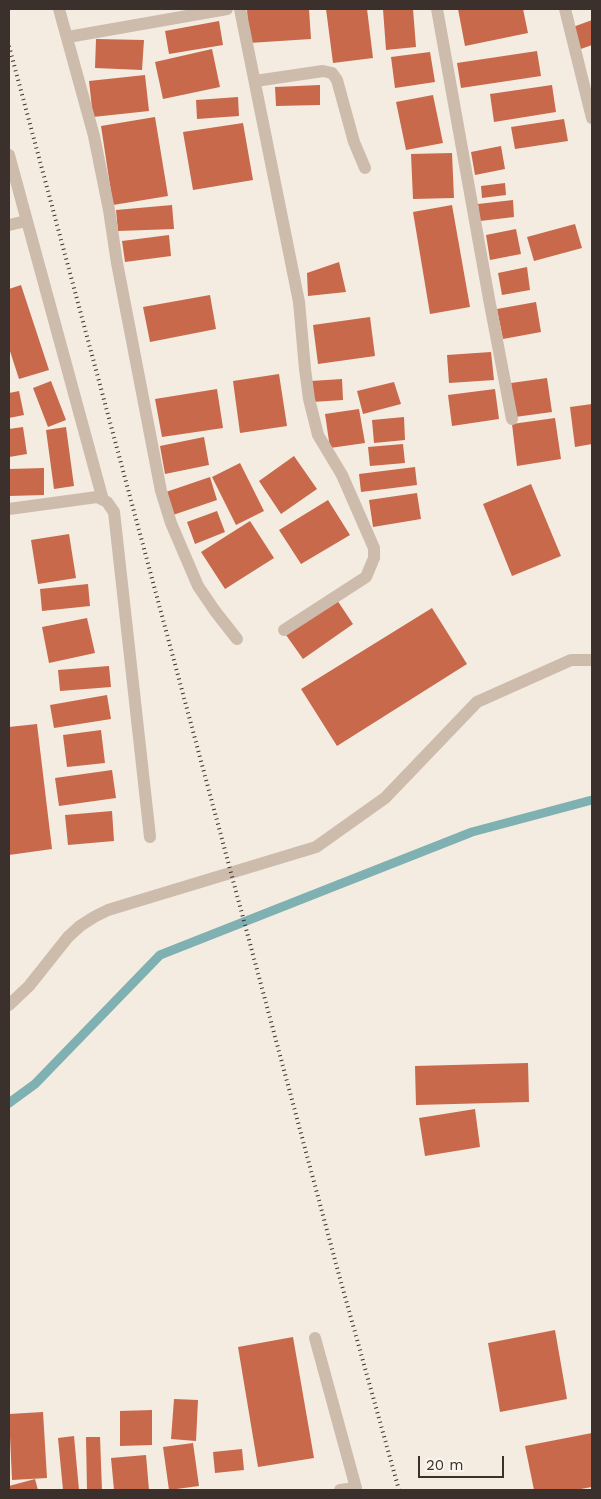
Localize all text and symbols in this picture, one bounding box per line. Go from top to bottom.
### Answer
scale bar [421,1446,507,1478]
text: 20 m [426,1456,464,1474]

